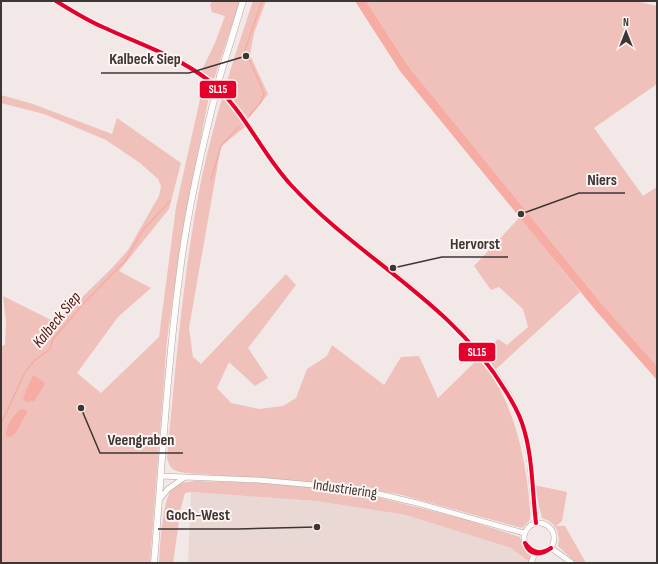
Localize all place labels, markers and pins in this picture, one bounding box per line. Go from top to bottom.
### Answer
callout: Kalbeck Siep [101,45,189,73]
callout: Niers [579,165,625,193]
callout: Hervorst [442,229,508,257]
callout: Veengraben [100,425,183,453]
callout: Goch-West [158,501,238,529]

